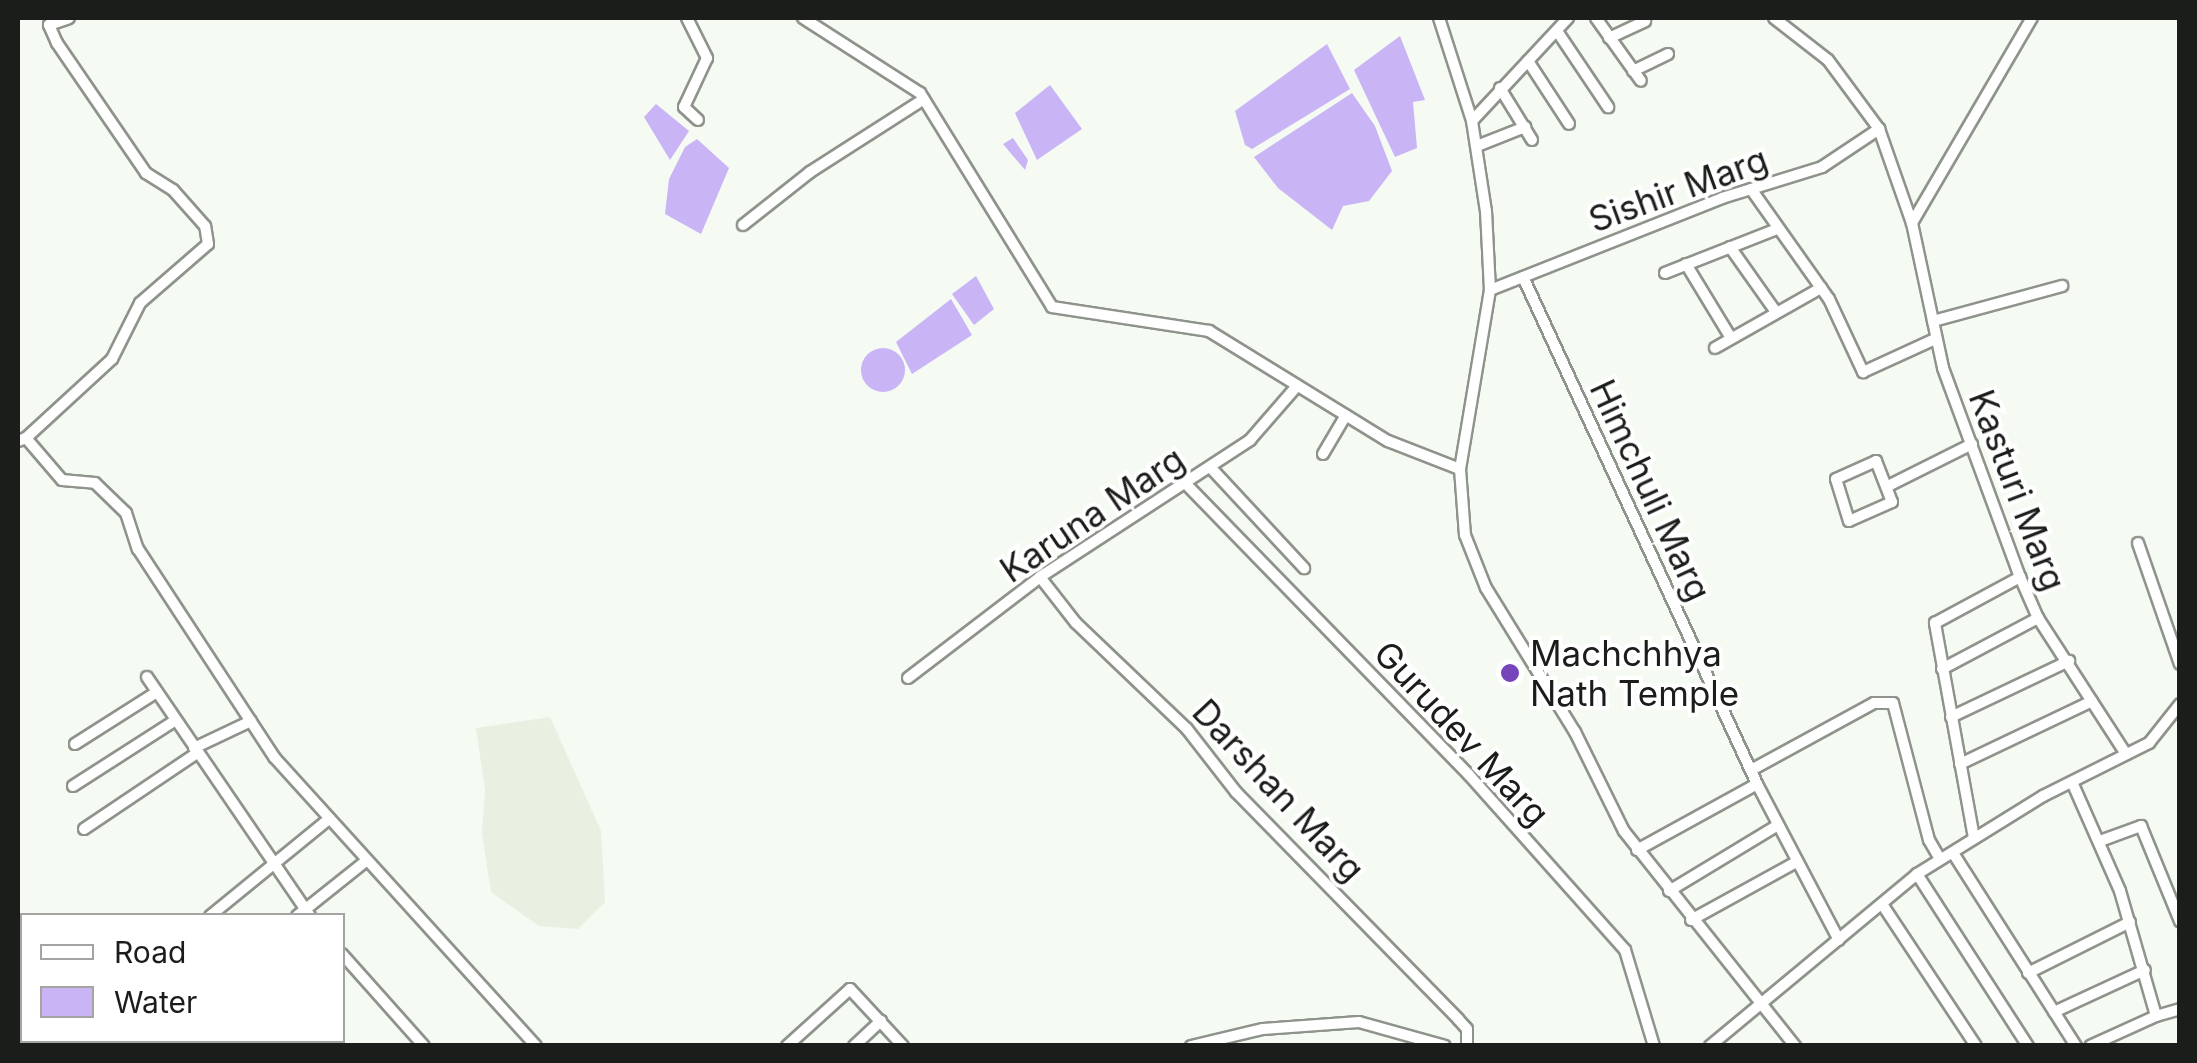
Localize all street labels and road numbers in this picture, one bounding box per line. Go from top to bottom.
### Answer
street label: Sishir Marg [1583,137,1773,241]
street label: Himchuli Marg [1582,373,1720,607]
street label: Kasturi Marg [1961,384,2075,596]
street label: Karuna Marg [992,437,1192,591]
street label: Gurudev Marg [1366,632,1558,834]
street label: Darshan Marg [1184,691,1374,889]

